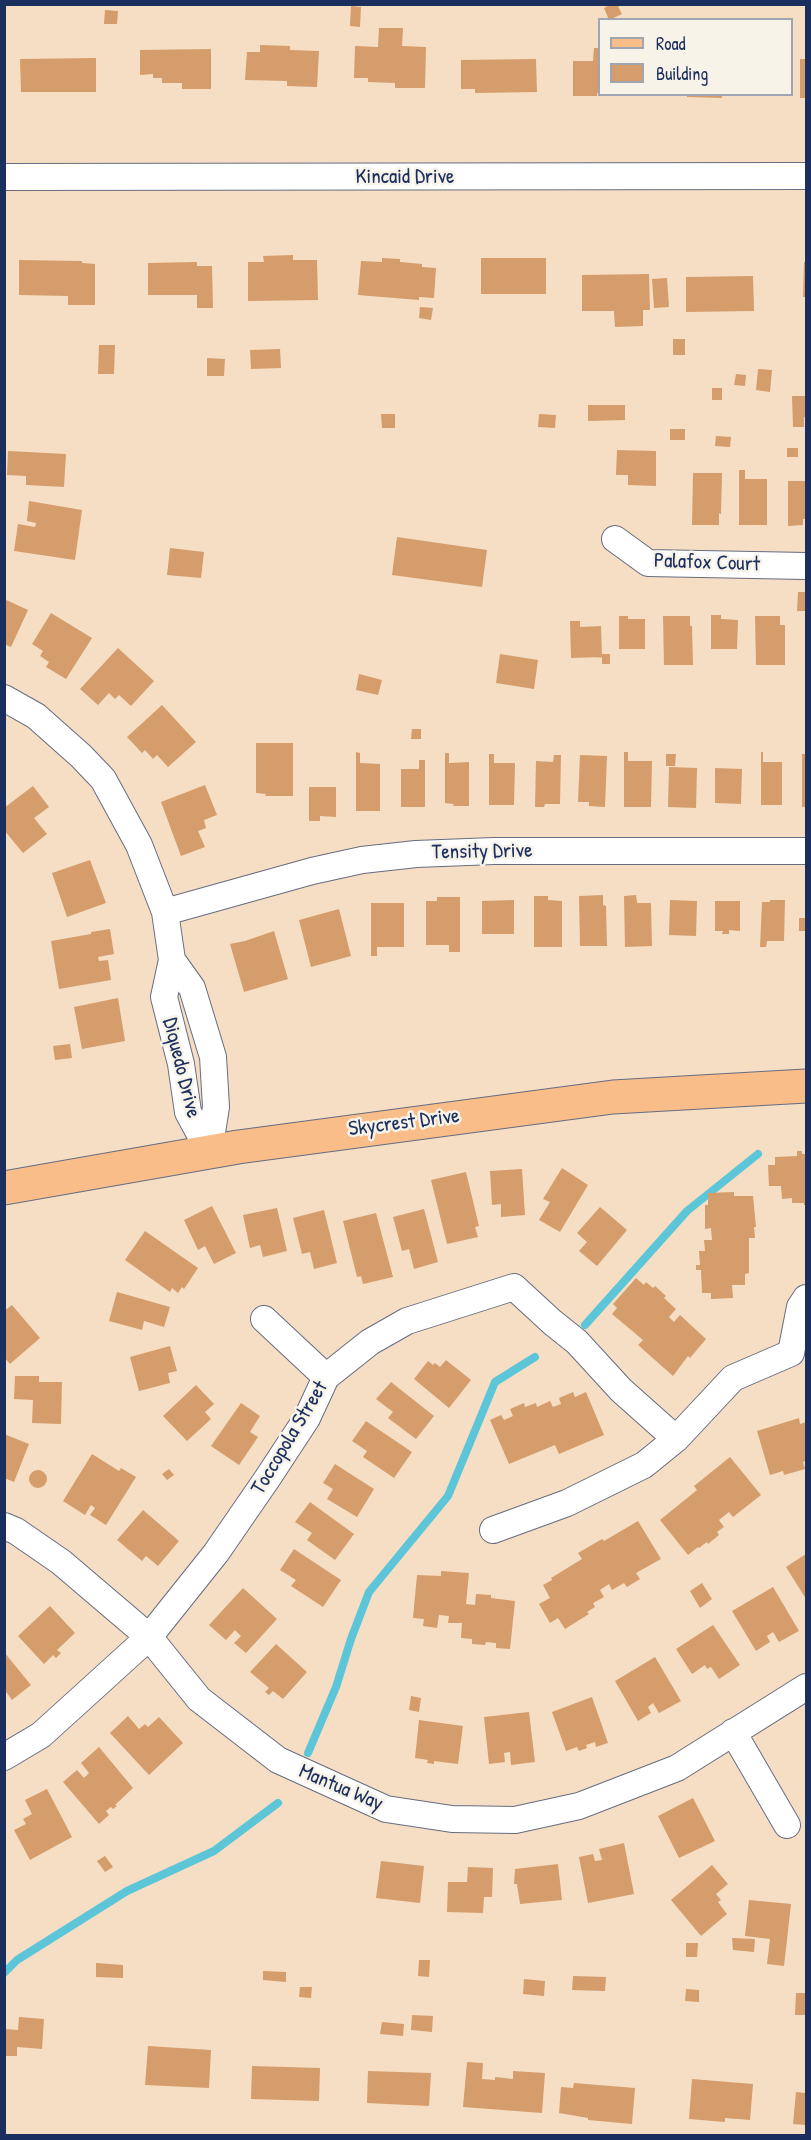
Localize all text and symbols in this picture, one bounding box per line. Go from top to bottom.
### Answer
legend [598,18,793,96]
text: Road [656,31,686,56]
text: Building [656,61,708,86]
street label: Kincaid Drive [356,164,454,190]
street label: Palafox Court [654,549,760,577]
street label: Tensity Drive [431,839,533,865]
street label: Diquedo Drive [156,1015,206,1121]
street label: Skycrest Drive [347,1104,461,1142]
street label: Toccopola Street [246,1377,334,1499]
street label: Mantua Way [295,1759,387,1817]

